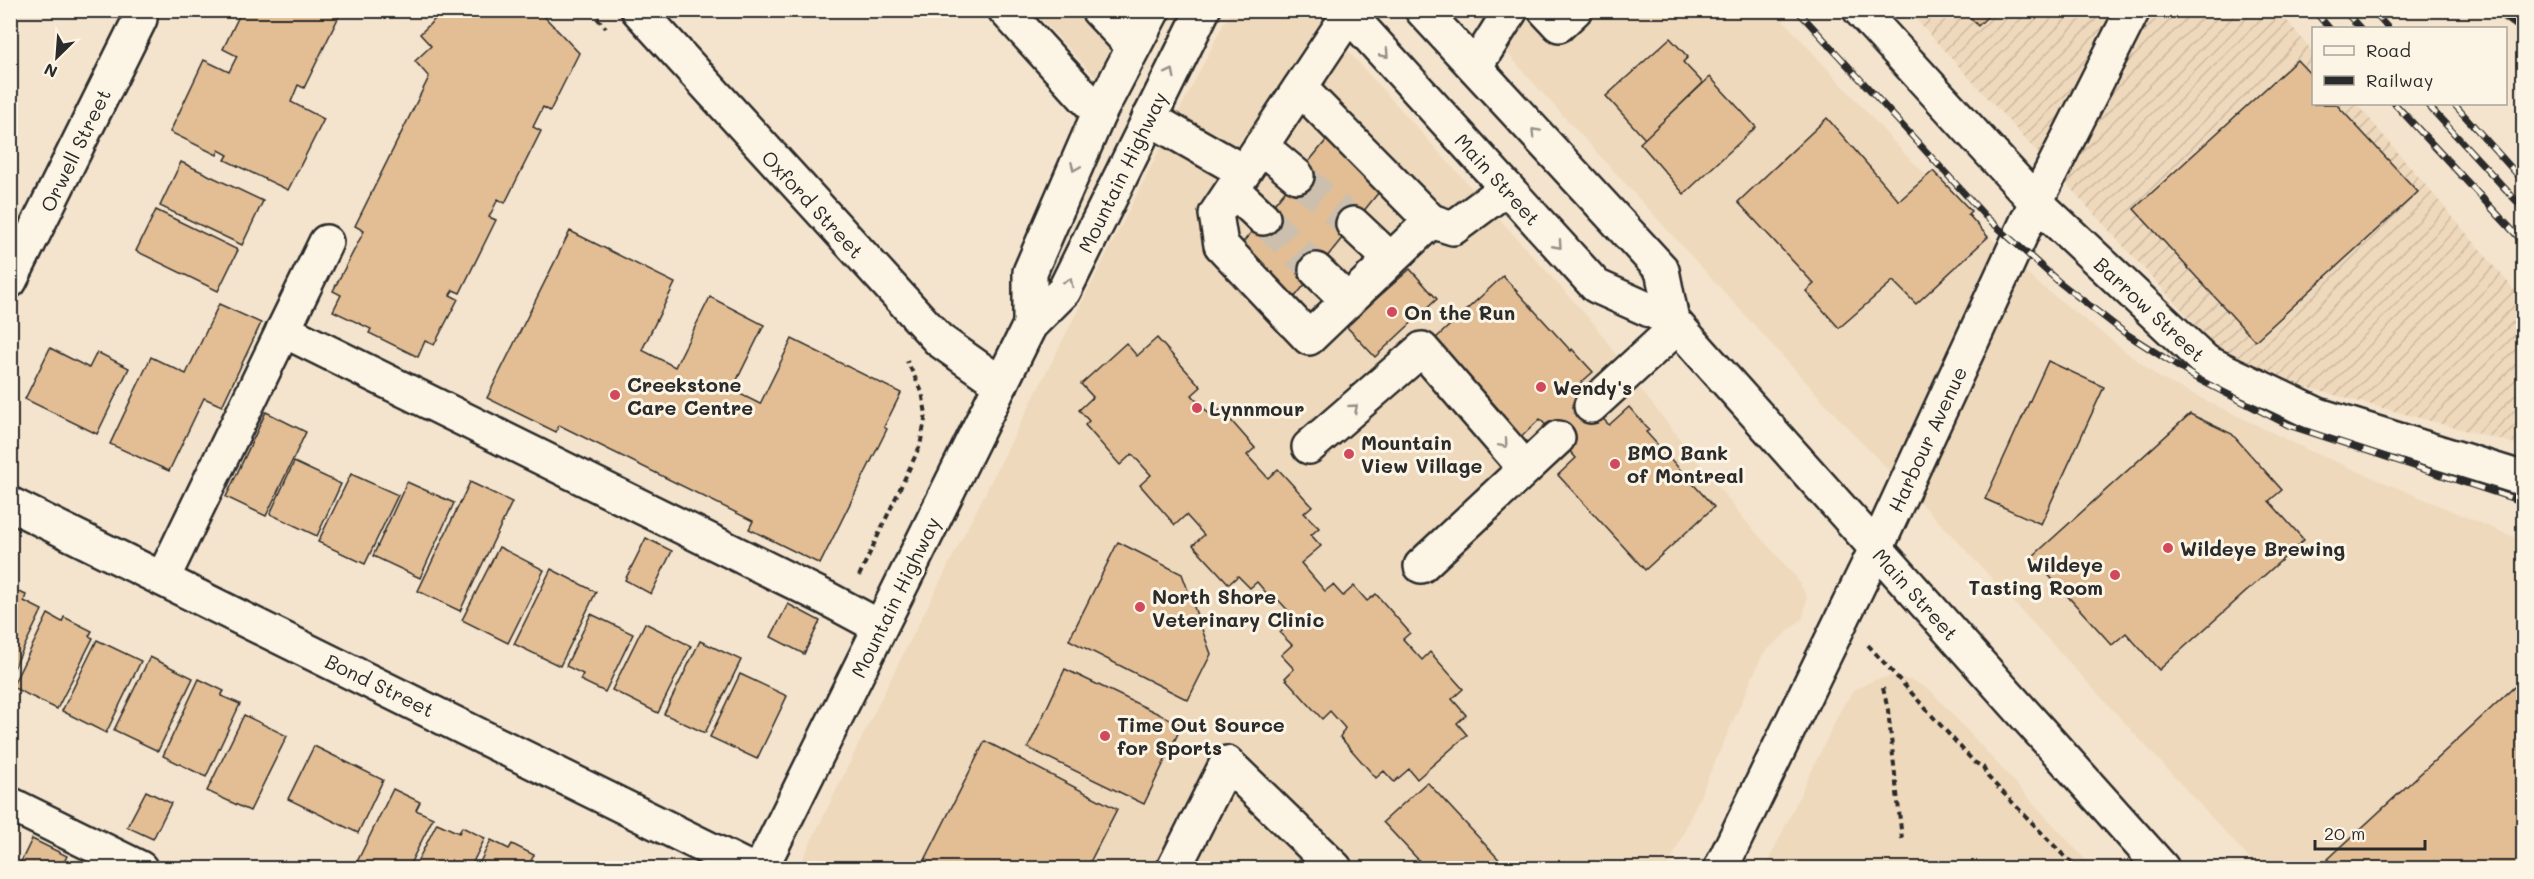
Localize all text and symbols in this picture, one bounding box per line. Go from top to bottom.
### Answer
north arrow [27,27,87,87]
legend [2312,27,2507,105]
text: Road [2366,38,2411,62]
one-way arrow [1377,47,1388,58]
text: N [41,59,60,83]
one-way arrow [1164,68,1176,79]
text: Railway [2366,68,2433,92]
street label: Orwell Street [34,84,116,216]
street label: Mountain Highway [1072,87,1172,257]
street label: Main Street [1450,127,1546,231]
one-way arrow [1531,129,1542,139]
street label: Oxford Street [756,145,870,263]
one-way arrow [1071,161,1083,172]
one-way arrow [1551,238,1562,248]
street label: Barrow Street [2089,251,2211,367]
one-way arrow [1061,277,1073,288]
place label: On the Run [1404,299,1515,325]
marker: On the Run [1385,305,1399,319]
street label: Harbour Avenue [1882,362,1972,516]
place label: Creekstone Care Centre [627,371,753,420]
place label: Wendy's [1553,374,1632,400]
marker: Wendy's [1534,380,1548,394]
marker: Creekstone Care Centre [608,388,622,402]
place label: Lynnmour [1209,395,1304,421]
marker: Lynnmour [1190,401,1204,415]
one-way arrow [1347,405,1358,416]
place label: Mountain View Village [1361,429,1483,478]
one-way arrow [1497,437,1508,448]
place label: BMO Bank of Montreal [1627,439,1744,488]
marker: Mountain View Village [1342,447,1356,461]
marker: BMO Bank of Montreal [1608,457,1622,471]
street label: Mountain Highway [845,512,945,682]
place label: Wildeye Brewing [2180,535,2345,561]
marker: Wildeye Brewing [2161,541,2175,555]
street label: Main Street [1868,542,1964,646]
place label: Wildeye Tasting Room [1969,551,2103,600]
marker: Wildeye Tasting Room [2108,568,2122,582]
place label: North Shore Veterinary Clinic [1152,583,1325,632]
marker: North Shore Veterinary Clinic [1133,600,1147,614]
street label: Bond Street [321,647,439,723]
place label: Time Out Source for Sports [1117,711,1285,760]
marker: Time Out Source for Sports [1098,729,1112,743]
scale bar [2315,813,2424,851]
text: 20 m [2324,821,2365,845]

